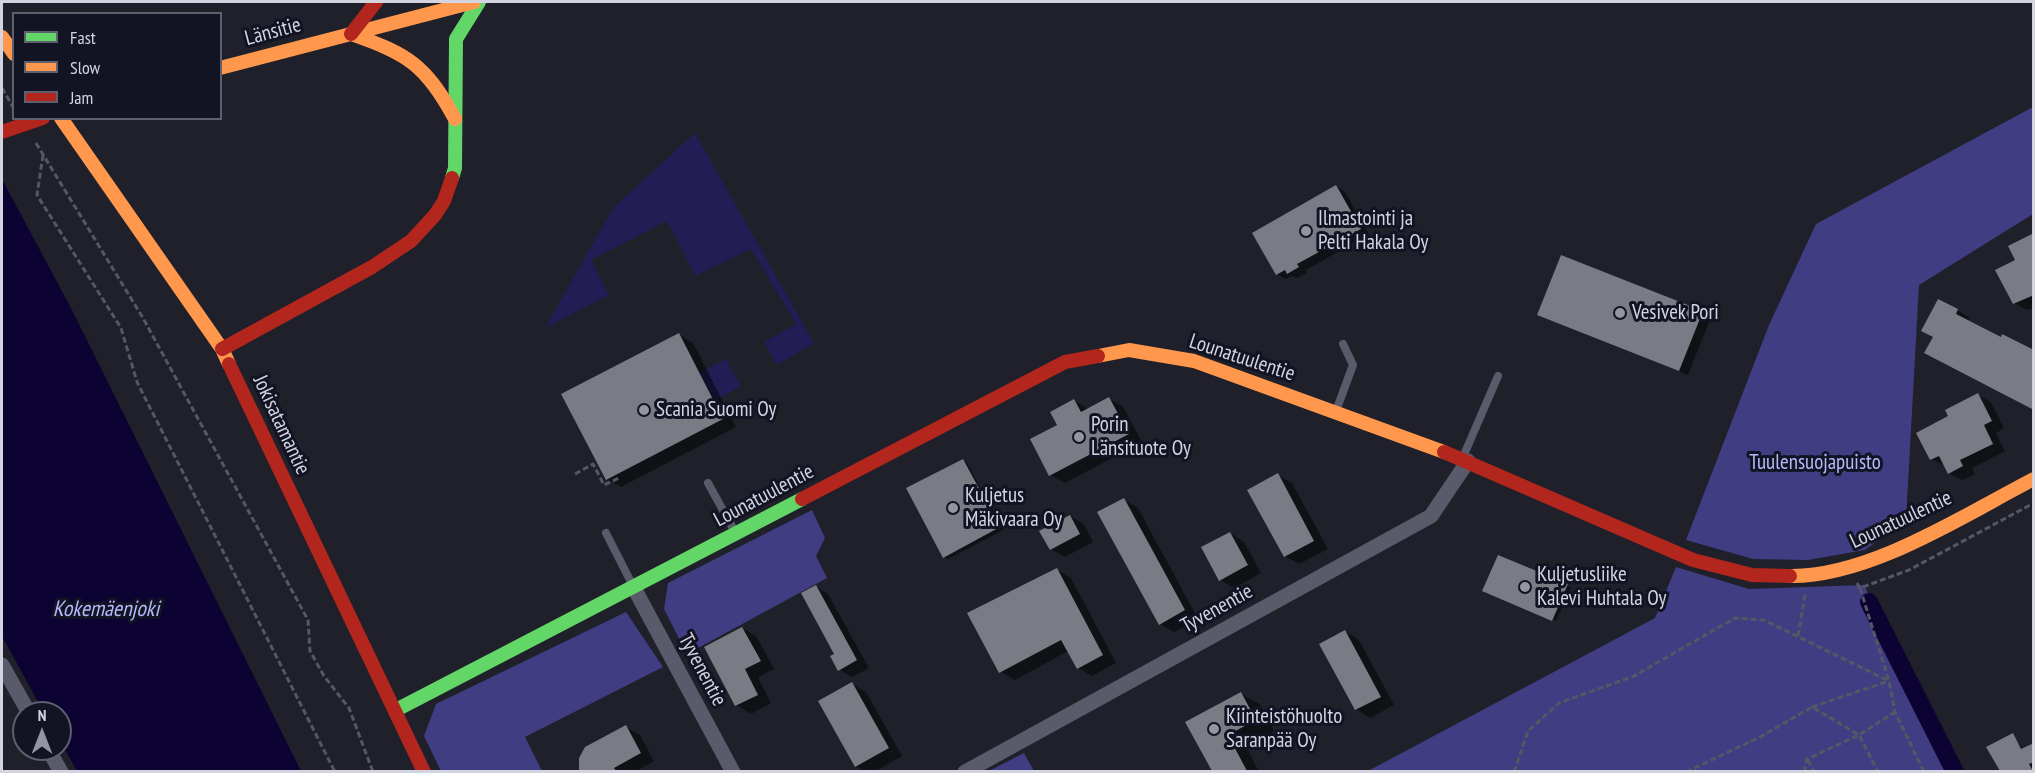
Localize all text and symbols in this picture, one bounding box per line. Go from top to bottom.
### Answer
legend [12,12,222,120]
street label: Länsitie [242,12,304,52]
text: Fast [70,26,96,49]
text: Slow [70,56,100,79]
text: Jam [70,86,93,109]
place label: Ilmastointi ja Pelti Hakala Oy [1318,206,1428,256]
marker: Ilmastointi ja Pelti Hakala Oy [1299,224,1313,238]
place label: Vesivek Pori [1632,300,1719,326]
marker: Vesivek Pori [1613,306,1627,320]
street label: Lounatuulentie [1186,329,1298,387]
street label: Jokisatamantie [247,371,315,479]
place label: Scania Suomi Oy [656,397,777,423]
marker: Scania Suomi Oy [637,403,651,417]
place label: Porin Länsituote Oy [1091,412,1191,462]
marker: Porin Länsituote Oy [1072,430,1086,444]
park label: Tuulensuojapuisto [1749,450,1881,476]
street label: Lounatuulentie [710,459,818,533]
place label: Kuljetus Mäkivaara Oy [965,483,1062,533]
street label: Lounatuulentie [1846,485,1956,555]
marker: Kuljetus Mäkivaara Oy [946,501,960,515]
place label: Kuljetusliike Kalevi Huhtala Oy [1537,562,1666,612]
street label: Tyvenentie [1177,579,1257,639]
marker: Kuljetusliike Kalevi Huhtala Oy [1518,580,1532,594]
water label: Kokemäenjoki [53,597,159,623]
street label: Tyvenentie [672,630,732,710]
north arrow [12,701,72,761]
place label: Kiinteistöhuolto Saranpää Oy [1226,704,1342,754]
text: N [38,705,46,725]
marker: Kiinteistöhuolto Saranpää Oy [1207,722,1221,736]

